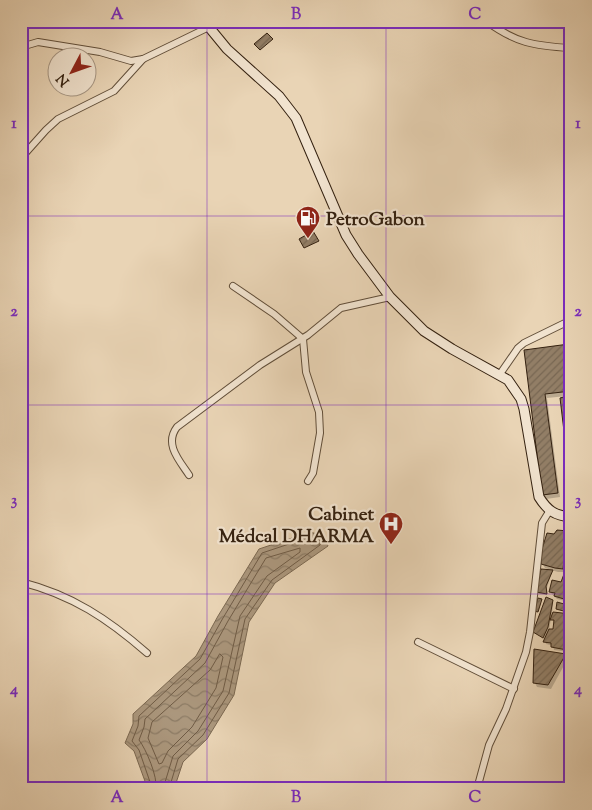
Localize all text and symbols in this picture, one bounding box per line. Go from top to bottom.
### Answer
text: A [111,4,124,27]
text: B [291,4,301,27]
text: C [469,4,482,27]
north arrow [48,48,98,98]
text: N [52,68,75,90]
text: 1 [11,113,17,136]
text: 1 [575,113,581,136]
fuel station icon: PetroGabon [295,205,321,239]
place label: PetroGabon [326,207,426,234]
text: 2 [10,301,18,324]
text: 2 [574,301,582,324]
text: 3 [11,490,18,513]
text: 3 [575,490,582,513]
place label: Cabinet Médcal DHARMA [219,502,375,551]
hospital icon: Cabinet Médcal DHARMA [378,511,404,545]
text: 4 [9,679,18,702]
text: 4 [573,679,582,702]
text: A [111,787,124,810]
text: B [291,787,301,810]
text: C [469,787,482,810]

